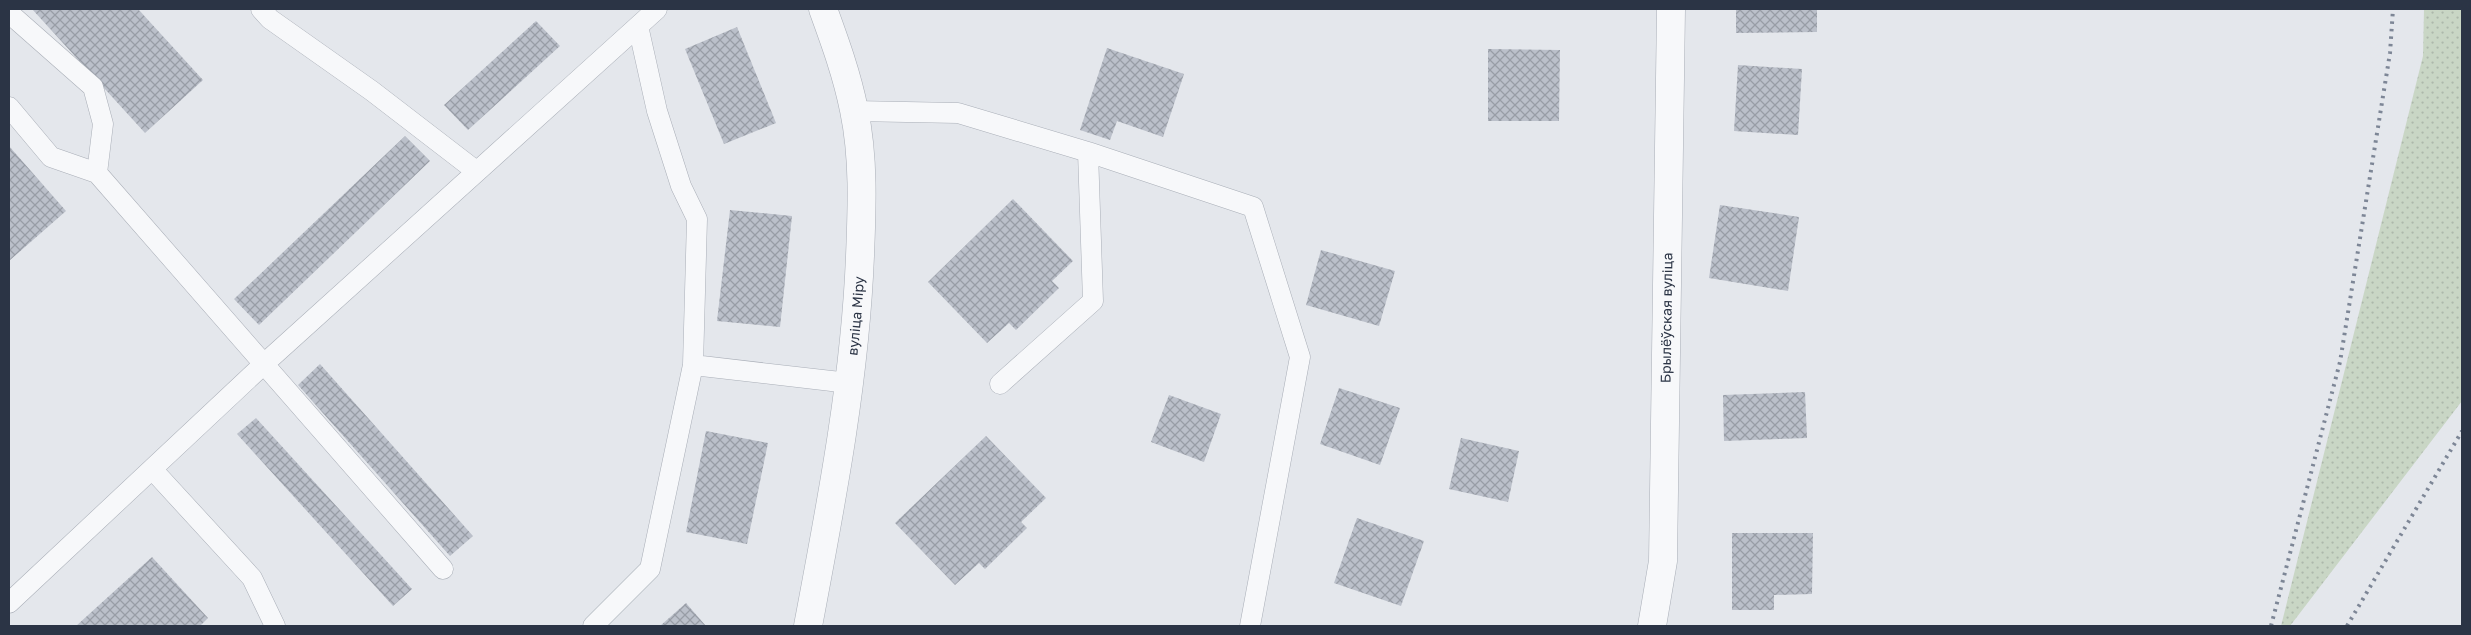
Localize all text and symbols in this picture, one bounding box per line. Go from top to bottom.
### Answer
street label: Брылёўская вуліца [1657,252,1675,383]
street label: вуліца Міру [843,276,867,356]

